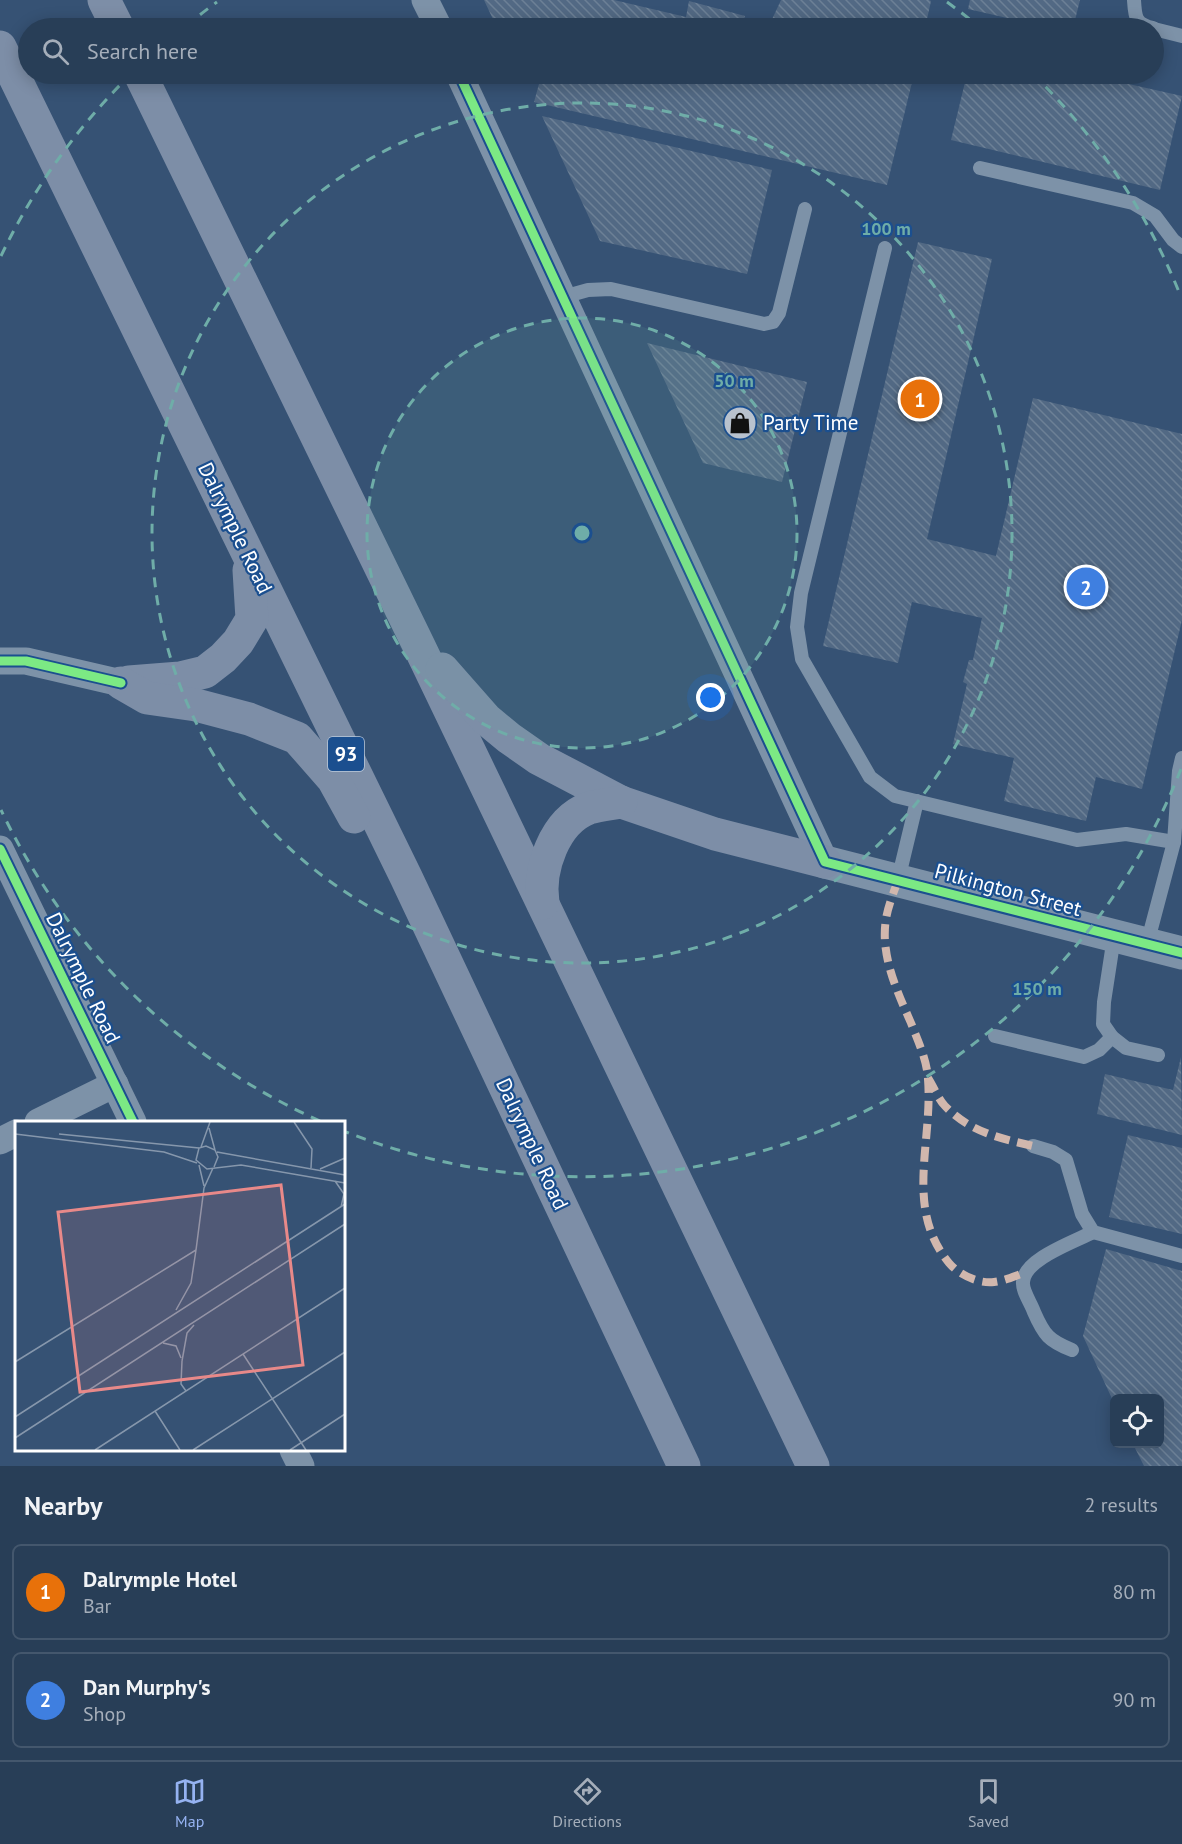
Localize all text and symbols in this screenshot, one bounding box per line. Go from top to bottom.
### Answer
search box [18,18,1164,84]
icon: search [39,35,72,68]
text: Search here [87,37,198,65]
text: 100 m [861,217,911,240]
text: 50 m [714,369,754,392]
pin: 1 [900,376,940,422]
shop icon: Party Time [722,405,758,441]
place label: Party Time [763,409,858,436]
street label: Dalrymple Road [192,458,279,598]
centre of rings [572,523,592,543]
pin: 2 [1066,564,1106,610]
your location [696,683,725,712]
road number: 93 [328,737,364,771]
street label: Pilkington Street [932,857,1084,922]
street label: Dalrymple Road [40,908,127,1048]
text: 150 m [1012,977,1062,1000]
street label: Dalrymple Road [490,1074,575,1214]
inset map [15,1121,345,1451]
map controls [1110,1394,1164,1448]
button: locate [1110,1394,1164,1448]
text: Nearby [24,1489,102,1522]
text: 2 results [1085,1492,1158,1518]
text: Dalrymple Hotel [83,1565,237,1593]
text: 1 [40,1579,51,1605]
text: 80 m [1113,1579,1156,1605]
text: Bar [83,1593,111,1619]
text: Dan Murphy's [83,1673,211,1701]
text: 2 [40,1687,51,1713]
text: 90 m [1113,1687,1156,1713]
text: Shop [83,1701,126,1727]
tab: Map [173,1775,206,1831]
tab: Directions [553,1775,622,1831]
tab: Saved [968,1775,1009,1831]

